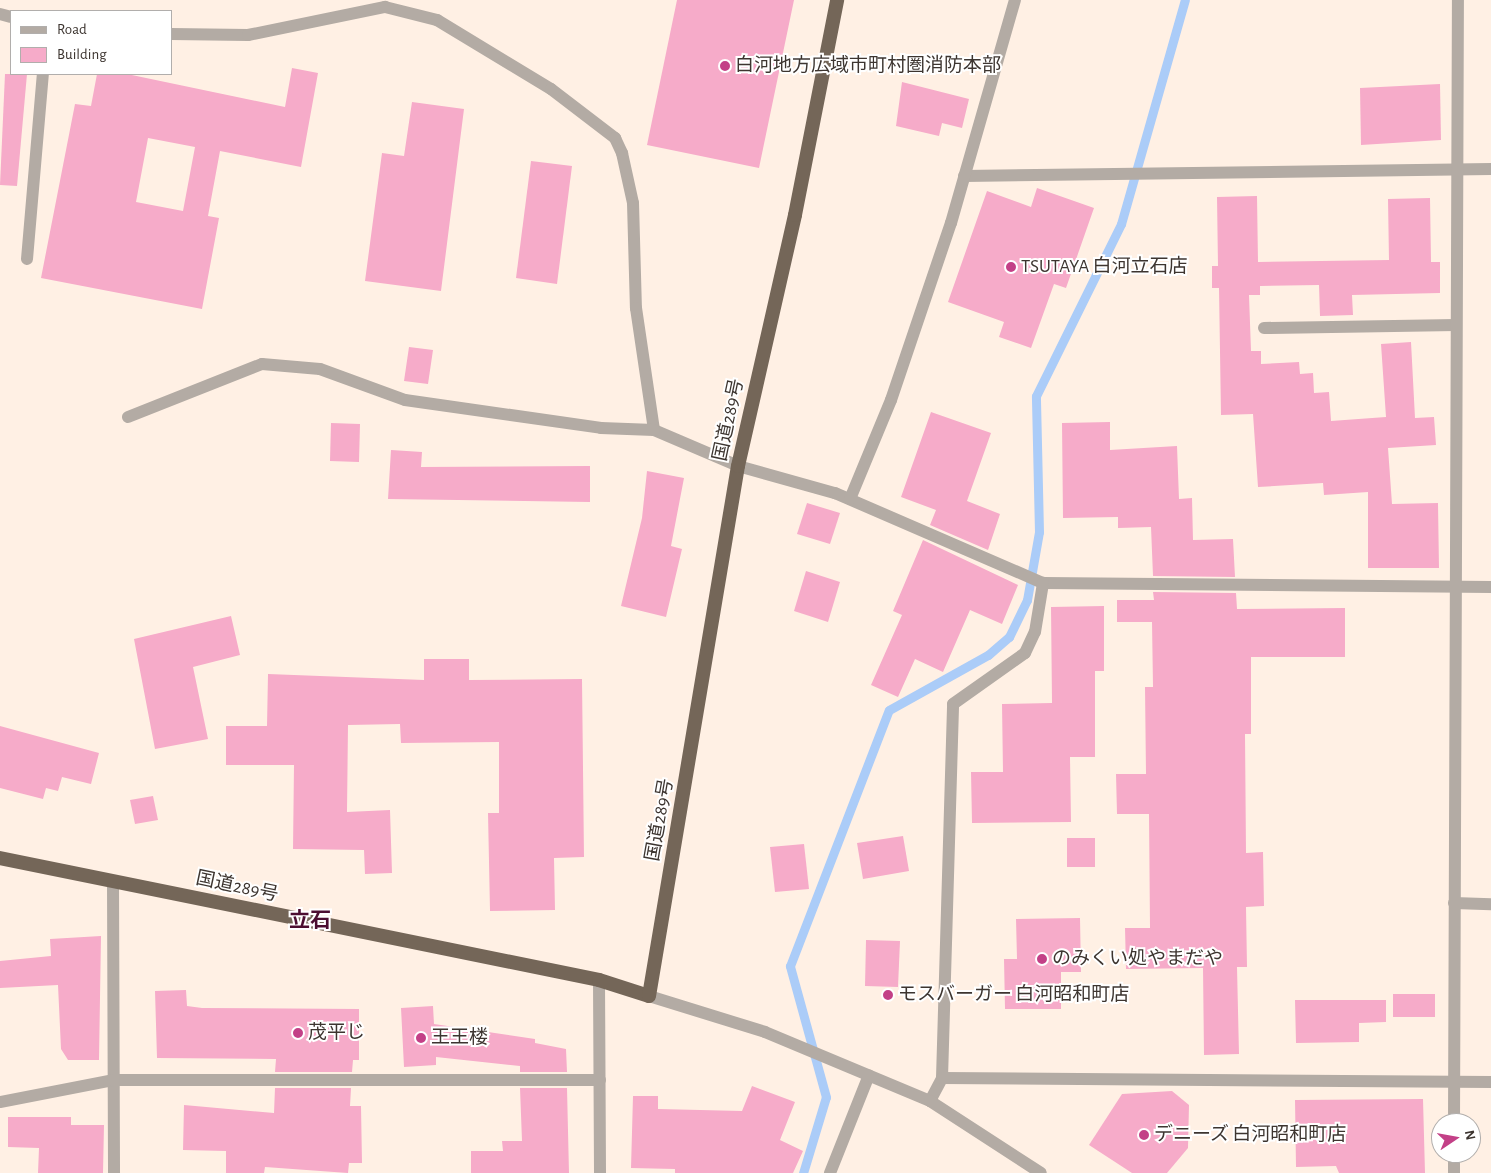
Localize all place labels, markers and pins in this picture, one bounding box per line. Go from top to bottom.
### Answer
place label: 白河地方広域市町村圏消防本部 [735,55,1001,77]
marker: 白河地方広域市町村圏消防本部 [719,60,731,72]
place label: TSUTAYA 白河立石店 [1021,256,1187,278]
marker: TSUTAYA 白河立石店 [1005,261,1017,273]
place label: のみくい処やまだや [1052,948,1223,970]
marker: のみくい処やまだや [1036,953,1048,965]
place label: モスバーガー 白河昭和町店 [898,984,1129,1006]
marker: モスバーガー 白河昭和町店 [882,989,894,1001]
place label: 茂平じ [308,1022,365,1044]
marker: 茂平じ [292,1027,304,1039]
place label: 王王楼 [431,1027,488,1049]
marker: 王王楼 [415,1032,427,1044]
place label: デニーズ 白河昭和町店 [1154,1124,1347,1146]
marker: デニーズ 白河昭和町店 [1138,1129,1150,1141]

